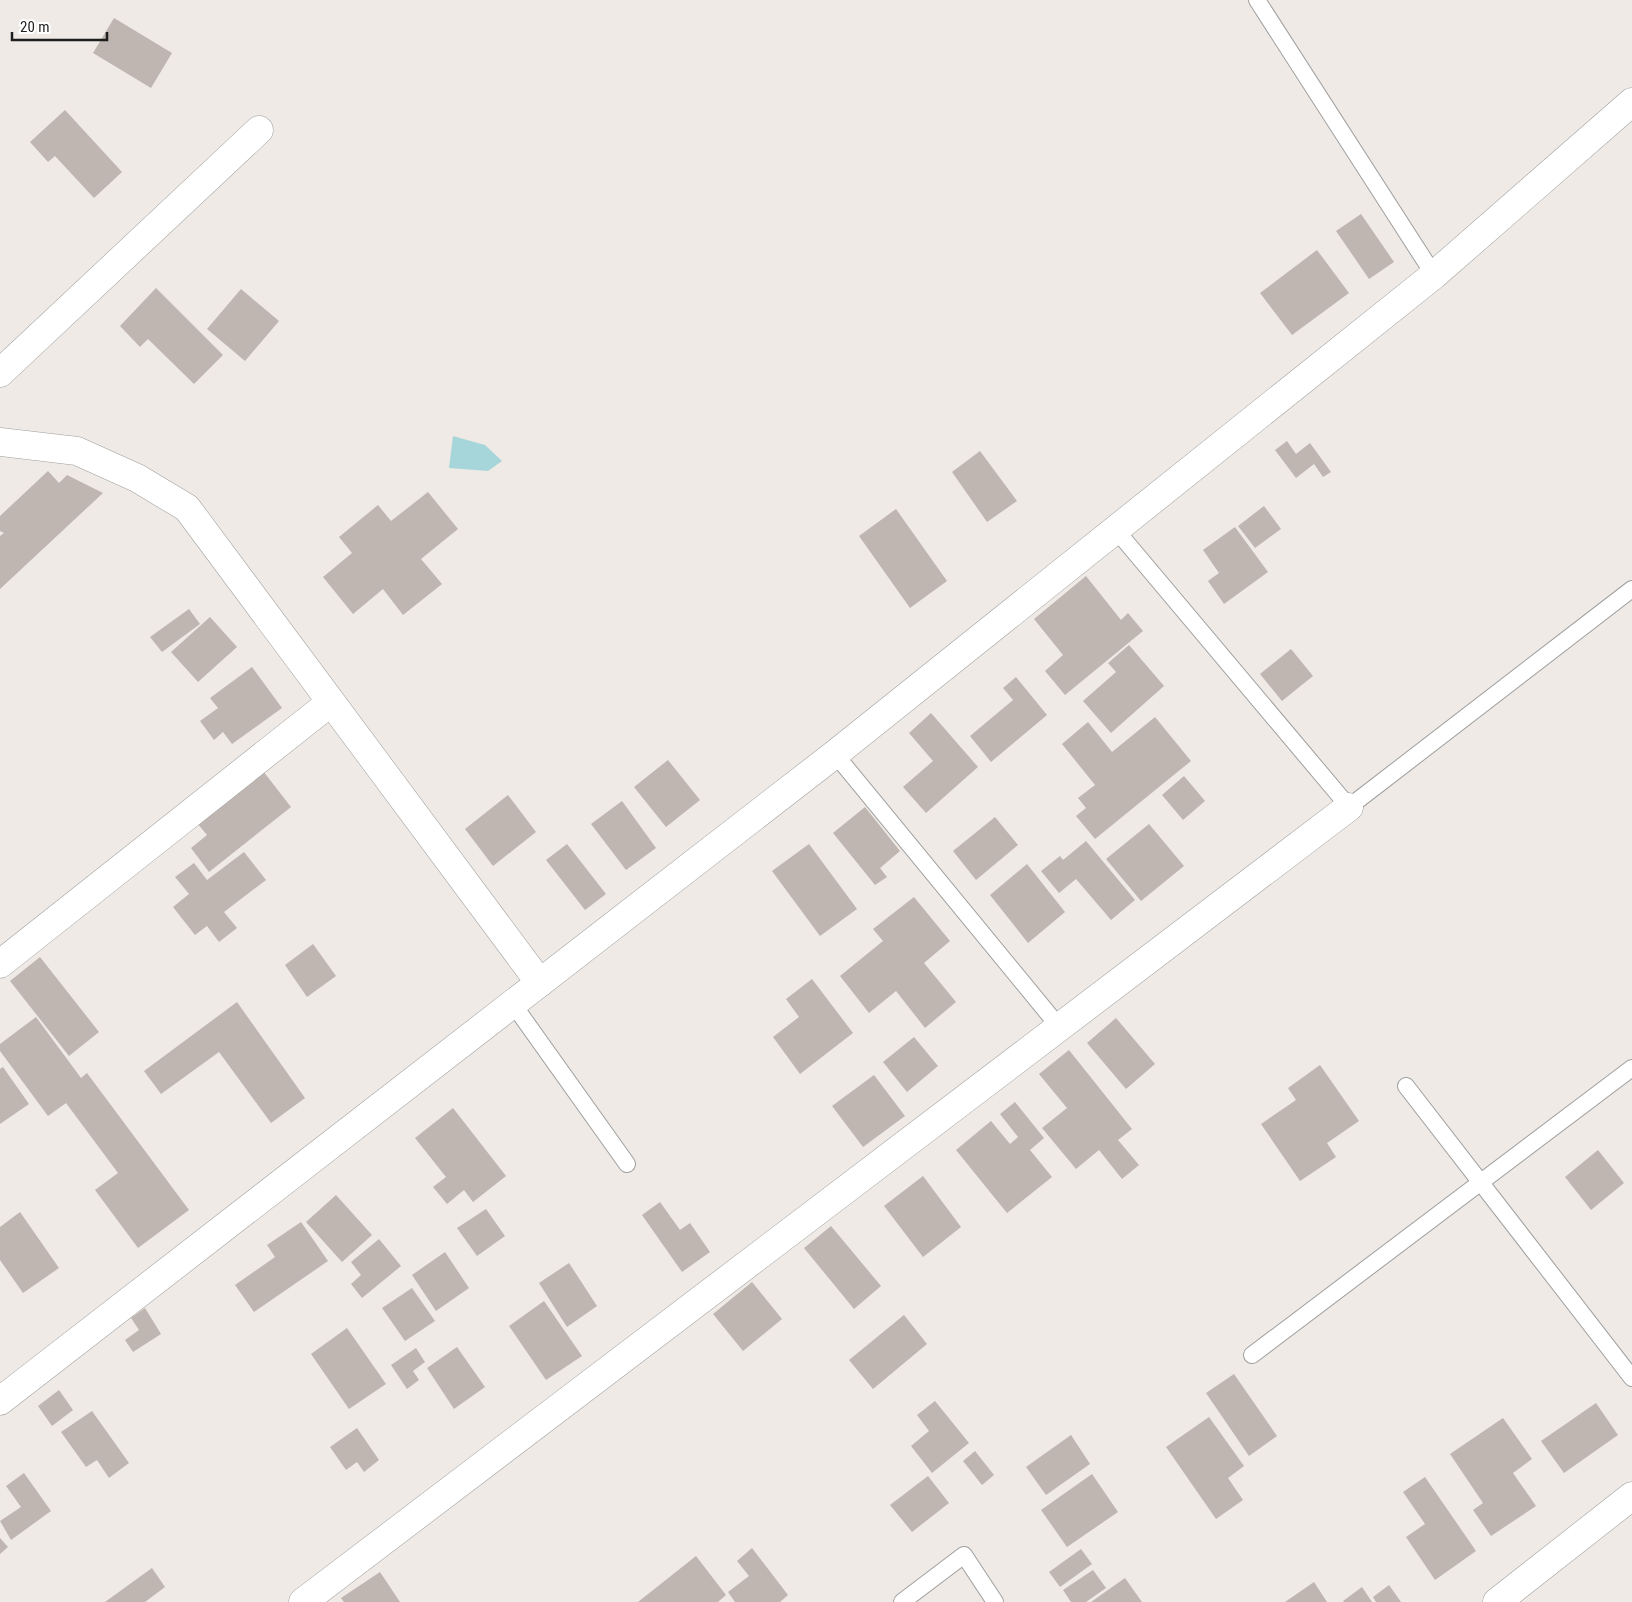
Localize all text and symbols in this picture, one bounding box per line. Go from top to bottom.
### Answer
scale bar [12,10,108,42]
text: 20 m [20,18,50,36]

